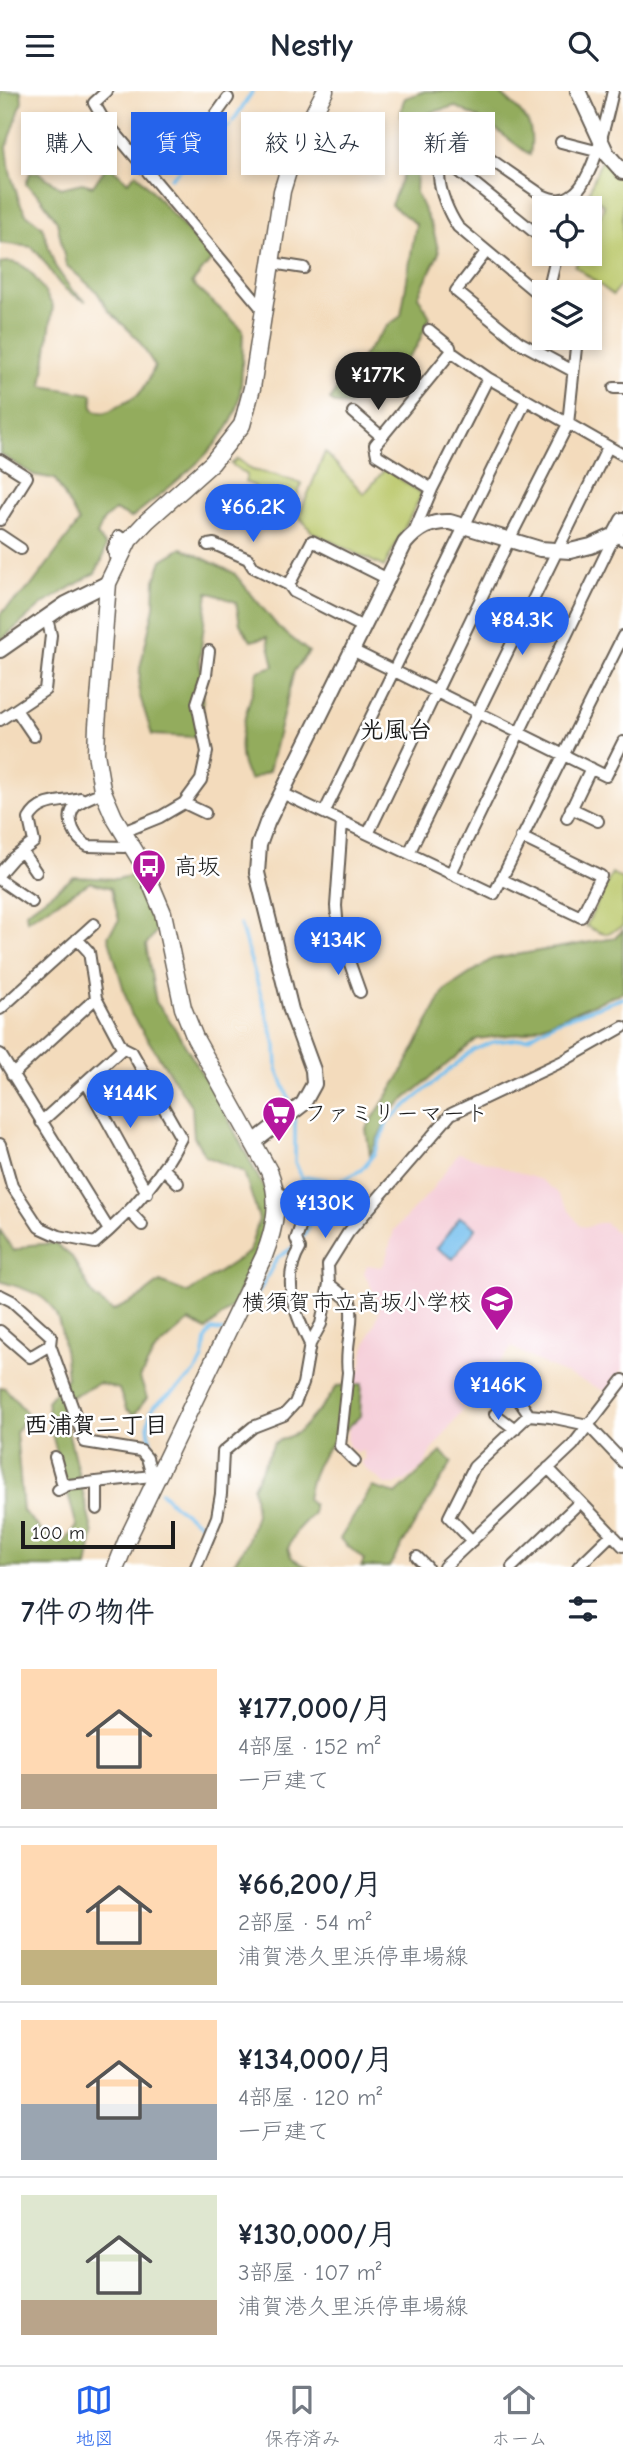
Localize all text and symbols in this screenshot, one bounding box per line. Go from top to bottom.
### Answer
icon: menu [21,27,59,65]
text: Nestly [270,27,353,64]
icon: search [564,27,602,65]
chip: 購入 [21,112,117,175]
chip: 賃貸 [131,112,227,175]
chip: 絞り込み [241,112,385,175]
chip: 新着 [399,112,495,175]
map controls [532,196,602,350]
button: locate [532,196,602,266]
button: layers [532,280,602,350]
pin: ¥177K [329,353,427,412]
text: ¥177K [351,361,405,388]
pin: ¥66.2K [196,484,310,544]
text: ¥66.2K [221,493,285,520]
pin: ¥84.3K [465,597,579,657]
text: ¥84.3K [491,606,553,633]
district label: 光風台 [360,716,432,744]
bus stop icon: 高坂 [130,847,168,896]
place label: 高坂 [174,853,220,880]
pin: ¥134K [289,917,387,977]
text: ¥134K [310,926,366,953]
pin: ¥144K [81,1070,179,1130]
text: ¥144K [103,1079,157,1106]
supermarket icon: ファミリーマート [260,1094,298,1143]
place label: ファミリーマート [304,1100,488,1127]
pin: ¥130K [276,1181,374,1240]
text: ¥130K [296,1189,354,1216]
school or university icon: 横須賀市立高坂小学校 [478,1283,516,1332]
place label: 横須賀市立高坂小学校 [242,1289,472,1316]
pin: ¥146K [449,1363,547,1422]
text: ¥146K [470,1371,526,1398]
district label: 西浦賀二丁目 [24,1411,168,1439]
scale bar [21,1518,175,1550]
text: 100 m [32,1522,85,1544]
icon: filters [564,1590,602,1628]
text: 7件の物件 [21,1595,155,1630]
text: ¥177,000/月 [238,1691,392,1726]
icon: home [77,1697,161,1781]
text: 4部屋 · 152 m² [238,1733,381,1760]
text: 一戸建て [238,1767,330,1794]
text: ¥66,200/月 [238,1867,382,1902]
icon: home [77,1873,161,1957]
text: 2部屋 · 54 m² [238,1909,371,1936]
text: 浦賀港久里浜停車場線 [238,1943,468,1970]
text: ¥134,000/月 [238,2042,394,2077]
icon: home [77,2048,161,2132]
text: 4部屋 · 120 m² [238,2084,382,2111]
text: 一戸建て [238,2118,330,2145]
text: ¥130,000/月 [238,2217,397,2252]
icon: home [77,2223,161,2307]
text: 3部屋 · 107 m² [238,2259,381,2286]
text: 浦賀港久里浜停車場線 [238,2293,468,2320]
tab: 地図 [75,2381,113,2450]
tab: 保存済み [264,2381,340,2450]
tab: ホーム [491,2381,548,2450]

